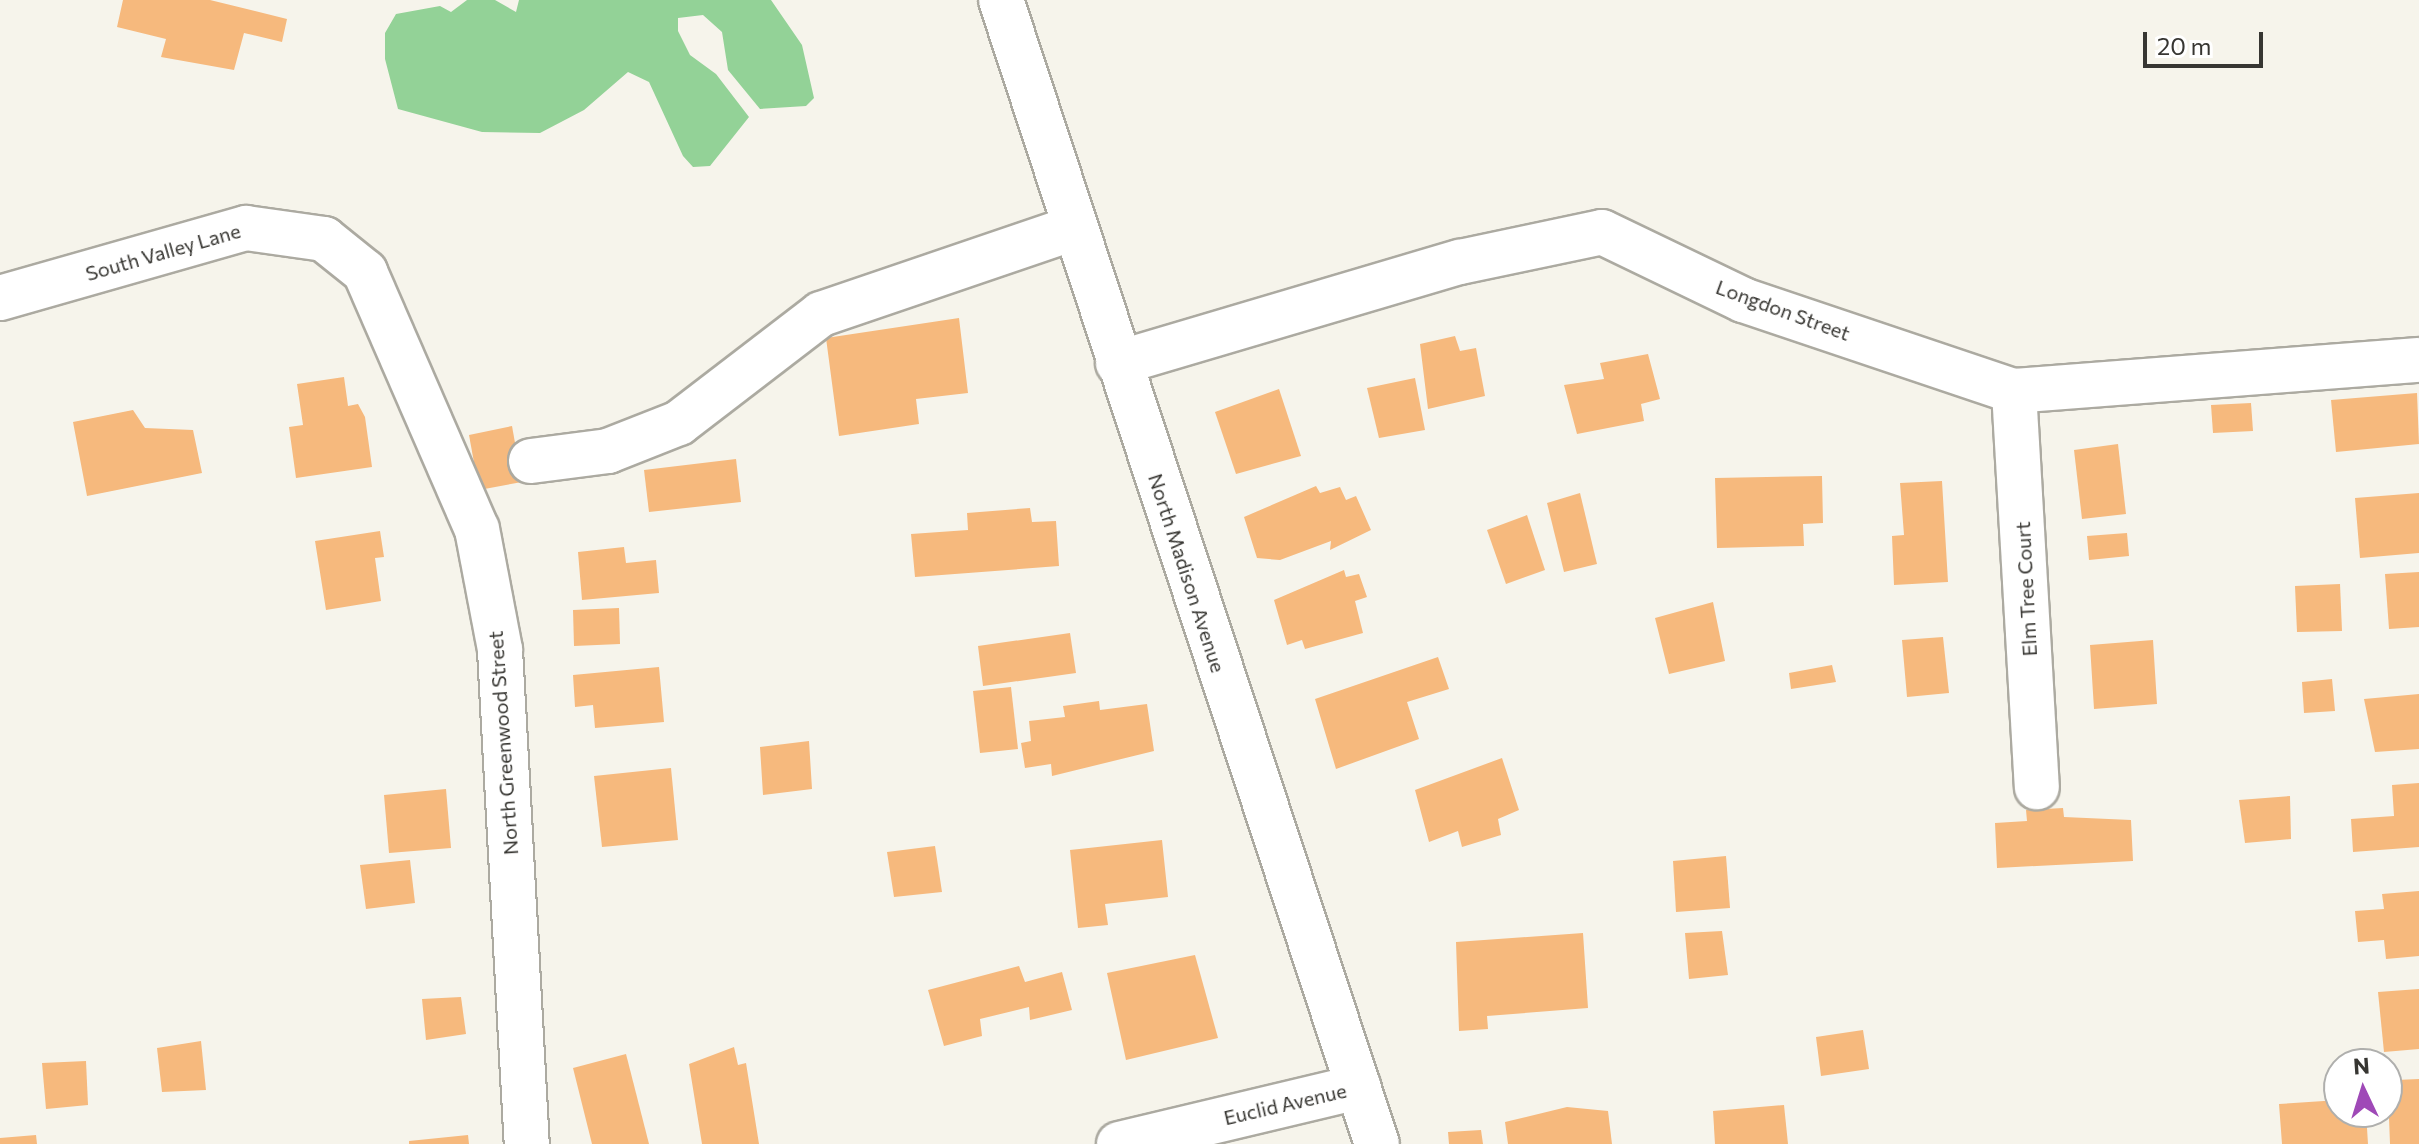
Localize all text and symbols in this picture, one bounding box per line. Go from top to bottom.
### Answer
scale bar [2147,16,2267,66]
text: 20 m [2157,31,2211,60]
street label: South Valley Lane [83,218,243,286]
street label: Longdon Street [1713,275,1853,345]
street label: North Madison Avenue [1144,471,1230,675]
street label: Elm Tree Court [2010,521,2042,657]
street label: North Greenwood Street [483,630,523,856]
north arrow [2323,1048,2403,1128]
text: N [2352,1052,2371,1080]
street label: Euclid Avenue [1221,1078,1349,1130]

